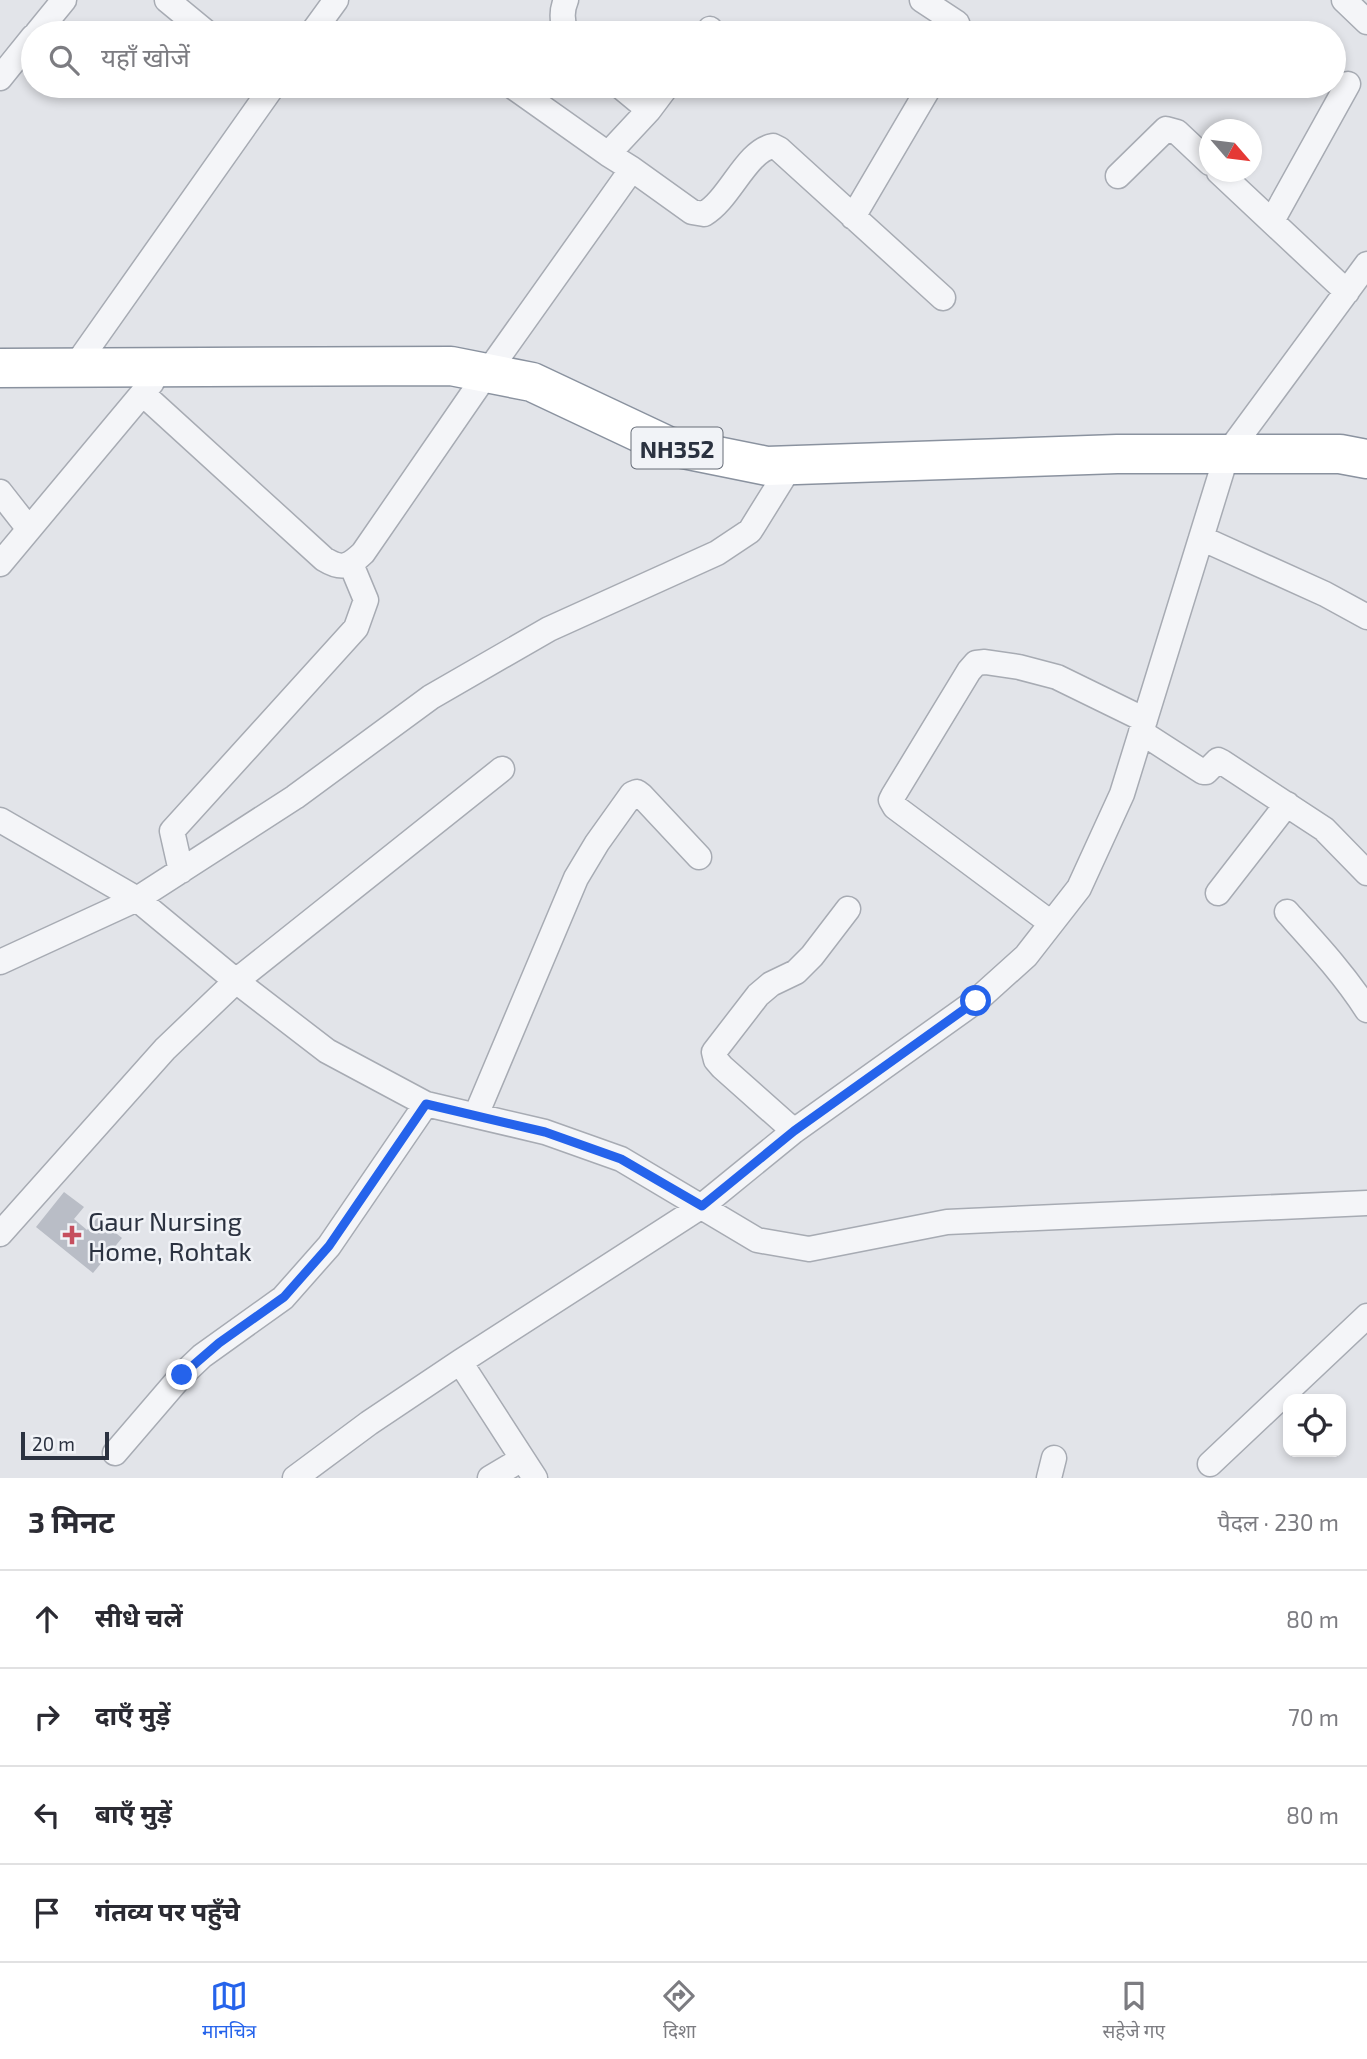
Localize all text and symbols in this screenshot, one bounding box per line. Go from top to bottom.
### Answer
search box [21,21,1346,98]
icon: search [45,41,83,79]
text: यहाँ खोजें [101,41,190,72]
north arrow [1199,119,1262,182]
road number: NH352 [632,428,722,468]
route start [960,985,991,1016]
place label: Gaur Nursing Home, Rohtak [88,1205,252,1266]
marker: Gaur Nursing Home, Rohtak [62,1225,82,1245]
route end [166,1359,197,1390]
map controls [1283,1394,1346,1457]
button: locate [1283,1394,1346,1457]
scale bar [21,1429,108,1461]
text: 20 m [32,1432,75,1455]
text: 3 मिनट [28,1503,114,1539]
text: पैदल · 230 m [1218,1508,1339,1536]
icon: ahead [28,1600,66,1638]
text: सीधे चलें [95,1601,183,1632]
text: 80 m [1286,1605,1339,1633]
icon: right [28,1698,66,1736]
text: दाएँ मुड़ें [95,1699,170,1730]
text: 70 m [1288,1703,1339,1731]
icon: left [28,1796,66,1834]
text: बाएँ मुड़ें [95,1797,172,1828]
text: 80 m [1286,1801,1339,1829]
icon: arrive [28,1894,66,1932]
text: गंतव्य पर पहुँचे [95,1895,240,1926]
tab: मानचित्र [202,1977,256,2046]
tab: दिशा [660,1977,698,2046]
tab: सहेजे गए [1102,1977,1165,2046]

